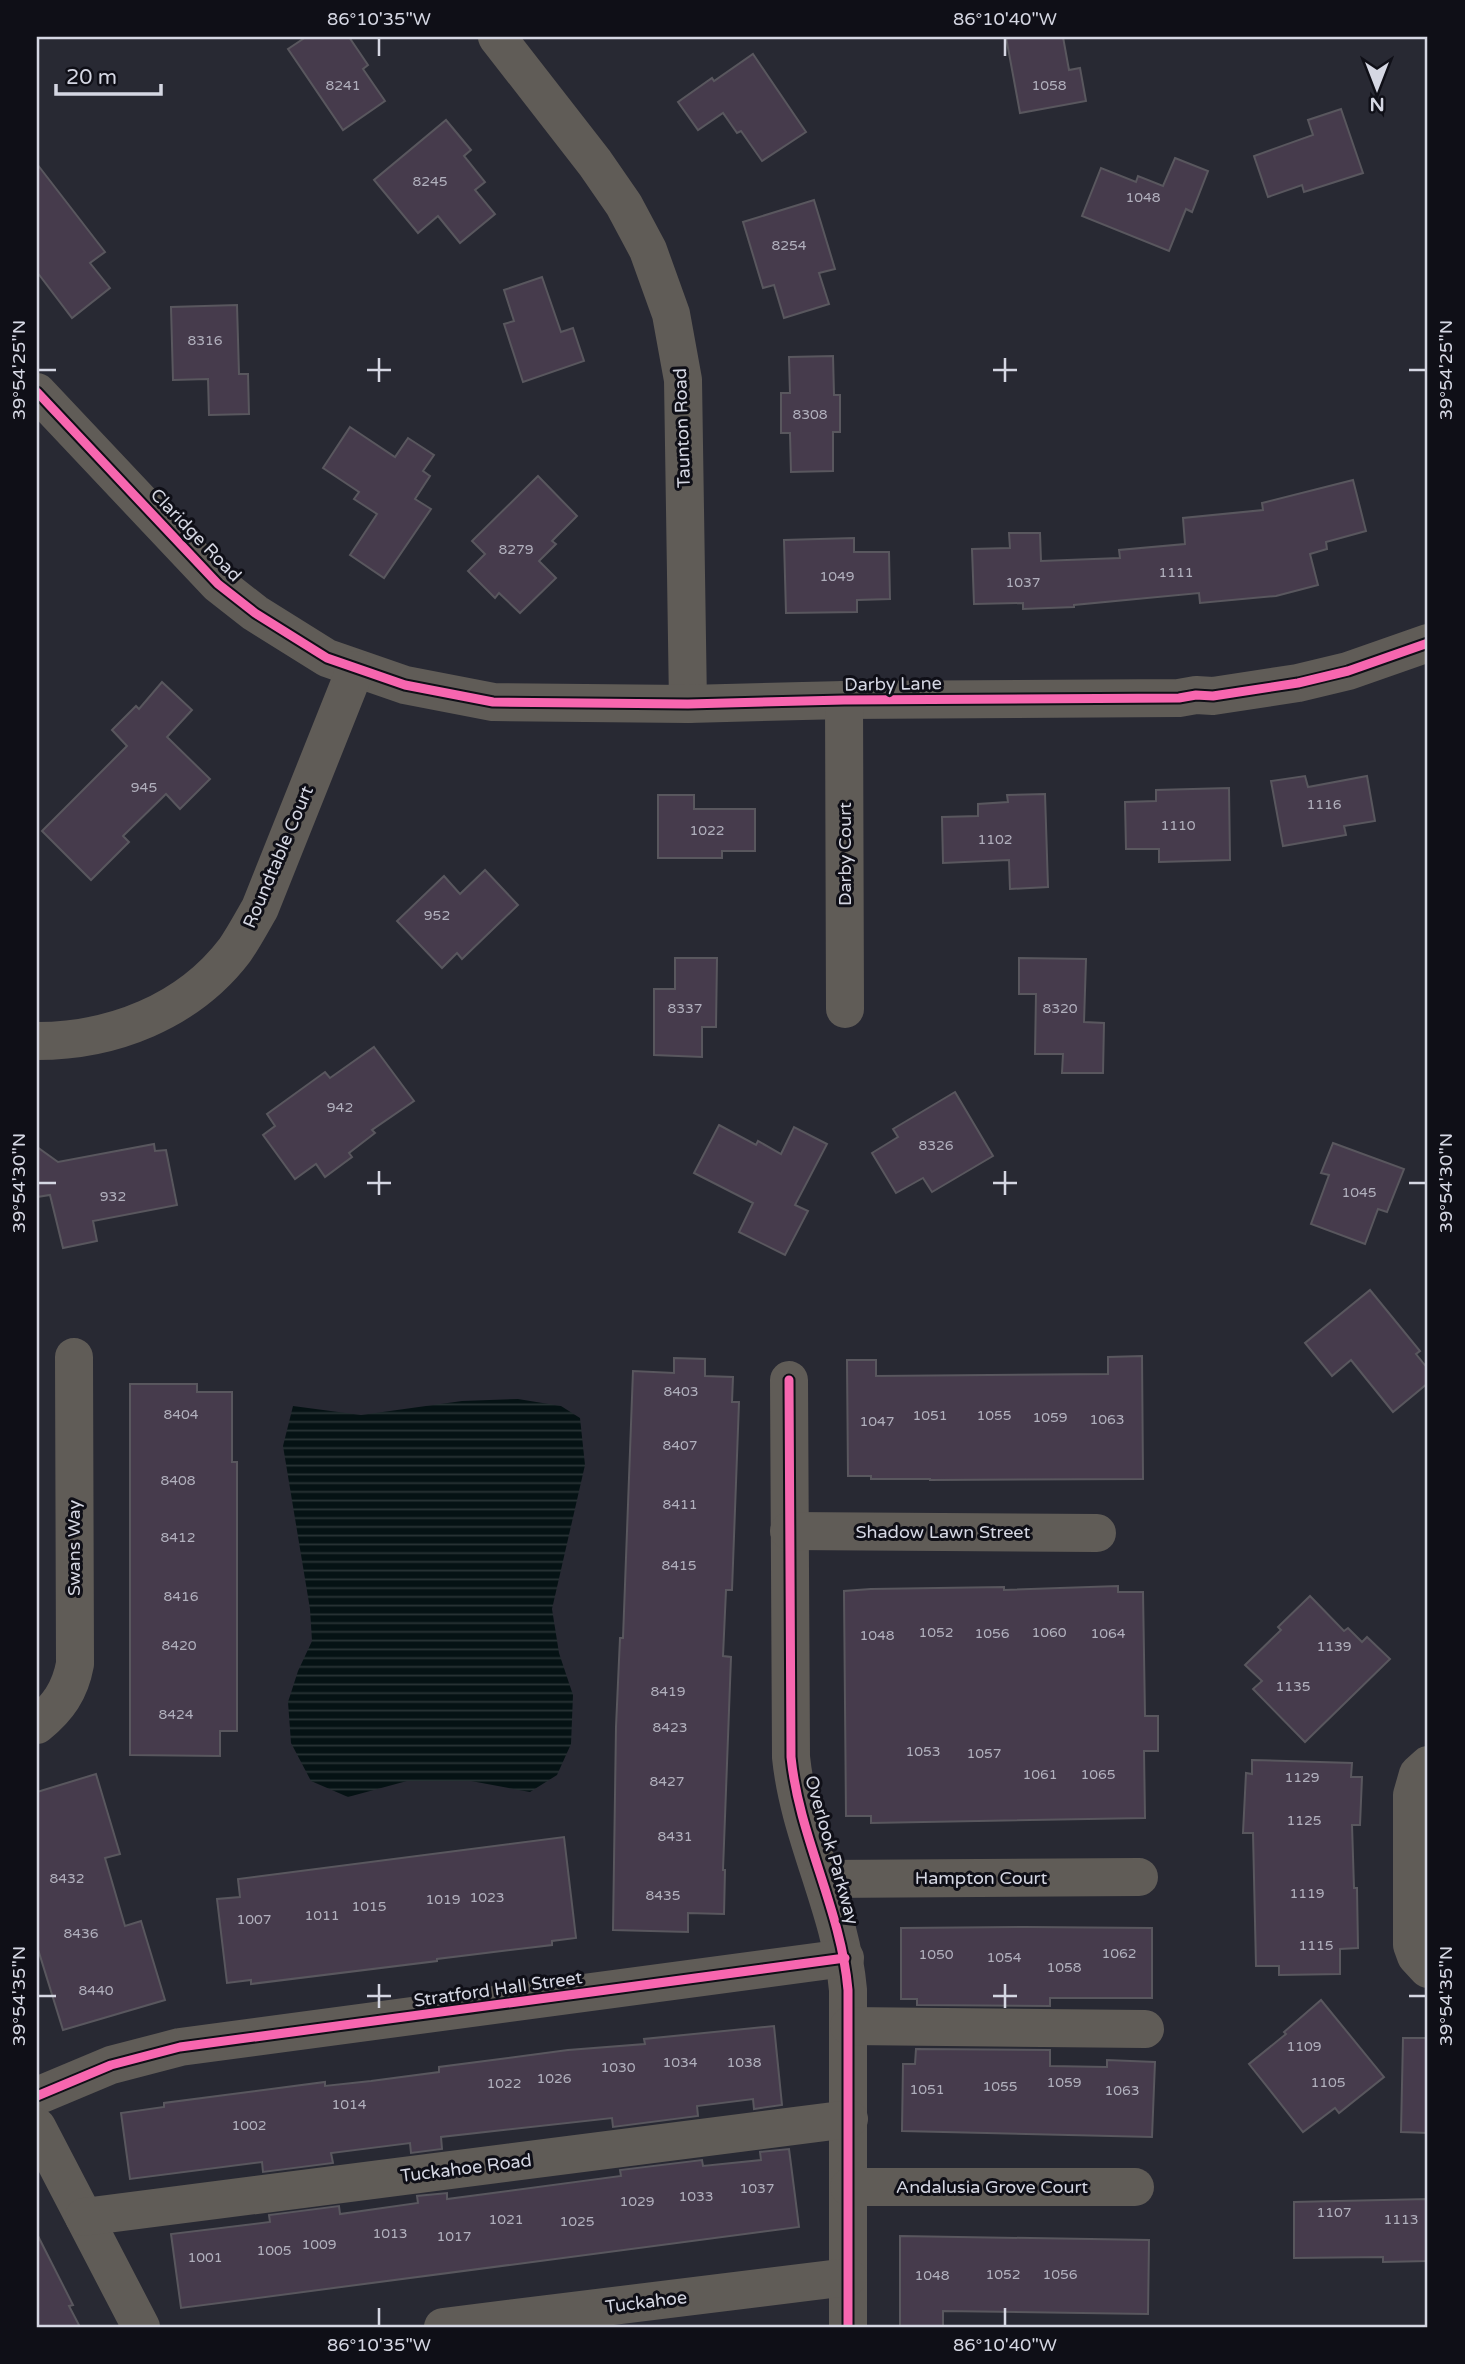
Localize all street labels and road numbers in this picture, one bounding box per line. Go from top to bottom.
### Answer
street label: Taunton Road [669,368,695,488]
street label: Claridge Road [146,484,246,586]
street label: Darby Lane [844,672,942,696]
street label: Roundtable Court [238,782,318,932]
street label: Darby Court [834,802,856,906]
street label: Swans Way [63,1500,85,1596]
street label: Shadow Lawn Street [856,1521,1031,1543]
street label: Overlook Parkway [800,1773,864,1927]
street label: Hampton Court [915,1867,1047,1889]
street label: Stratford Hall Street [412,1966,584,2012]
street label: Tuckahoe Road [399,2149,533,2187]
street label: Andalusia Grove Court [896,2176,1088,2198]
street label: Tuckahoe [604,2286,688,2318]

